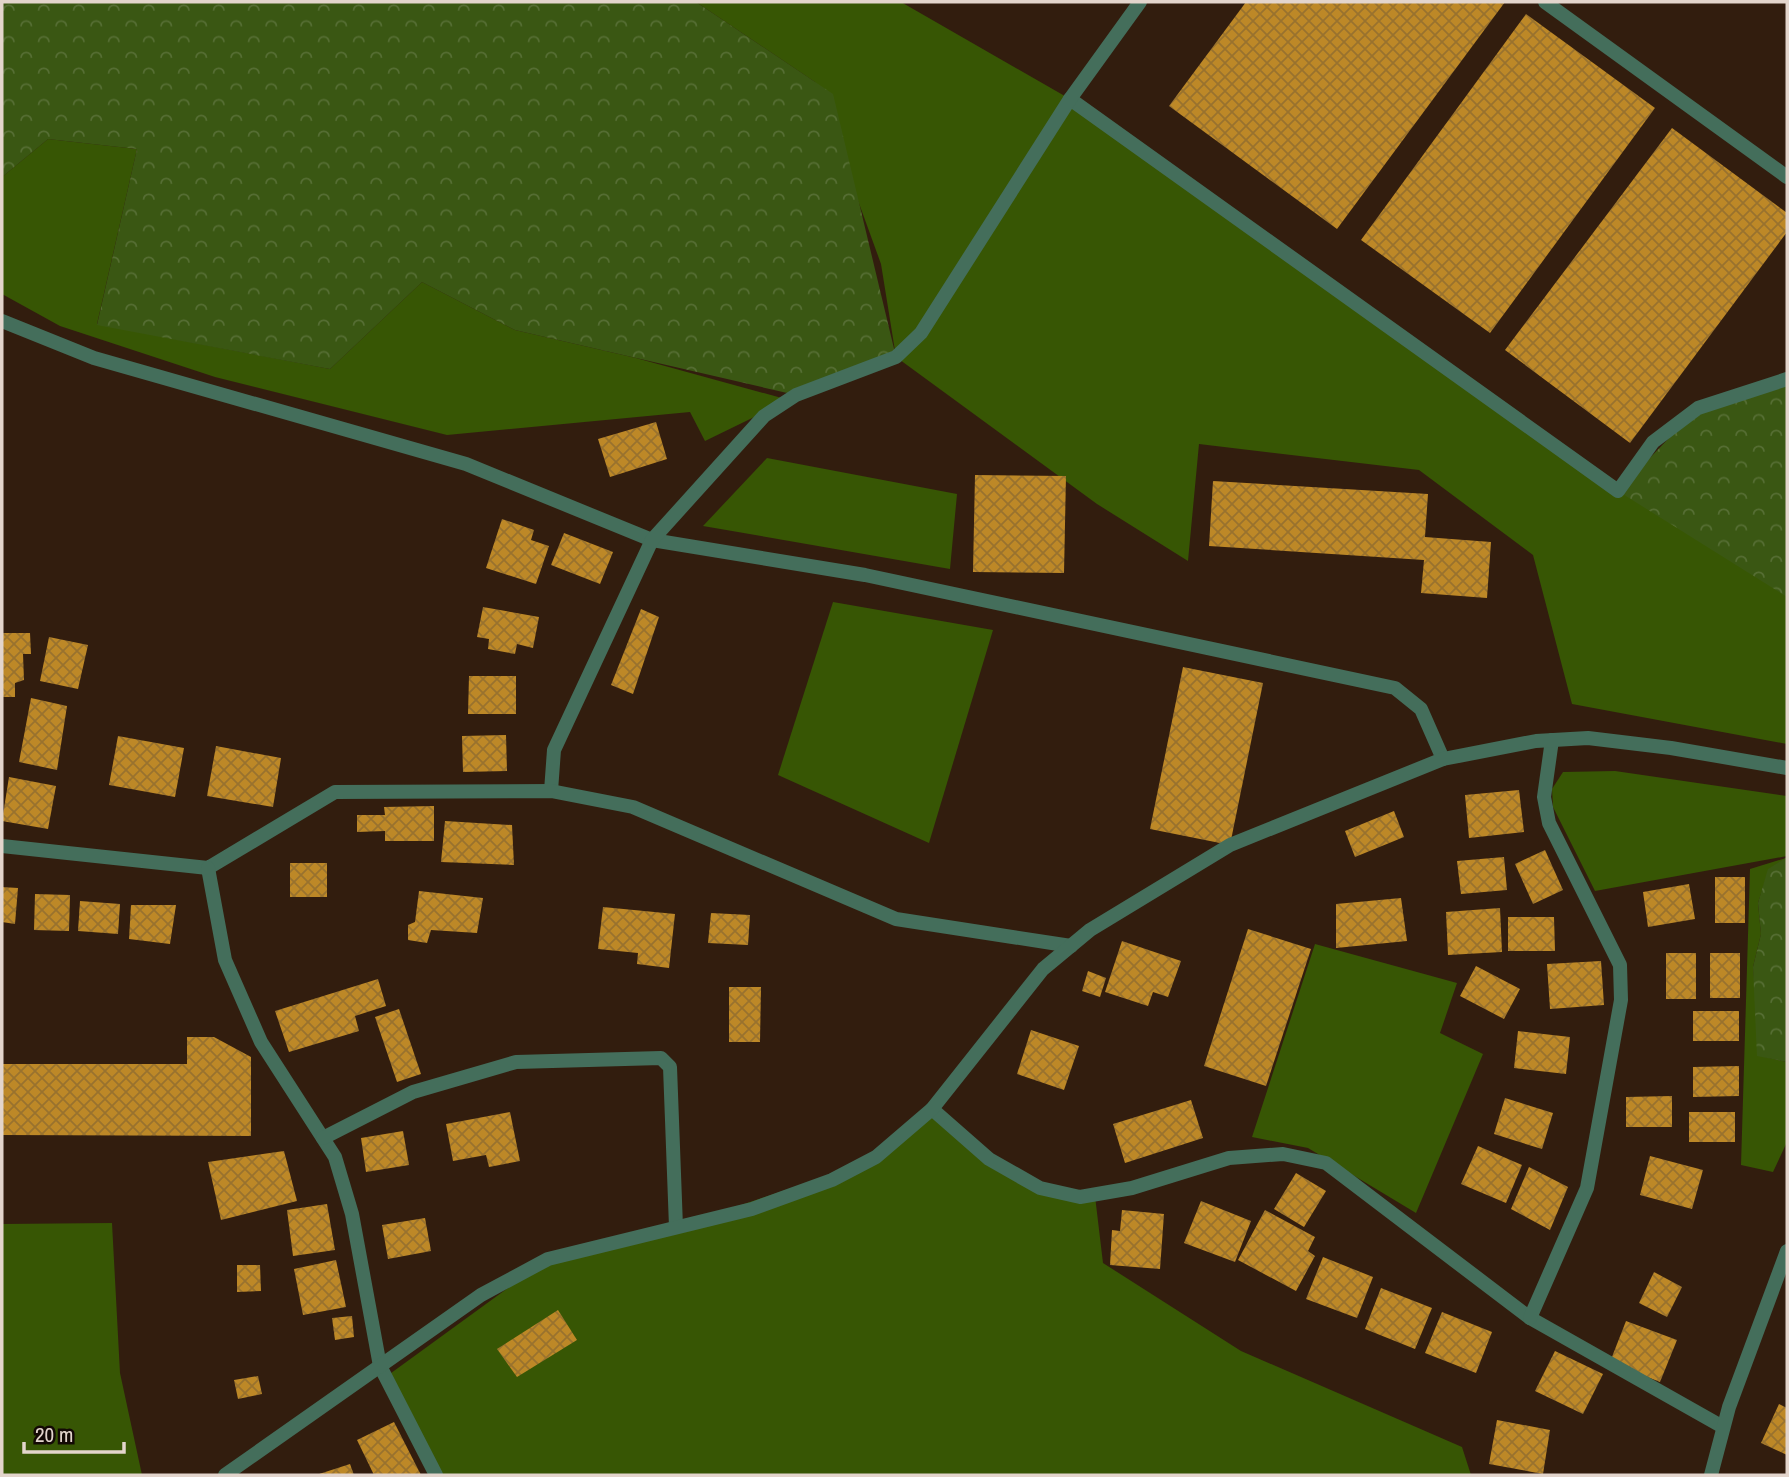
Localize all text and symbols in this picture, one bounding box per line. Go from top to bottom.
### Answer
scale bar [24,1410,124,1454]
text: 20 m [35,1420,73,1449]

